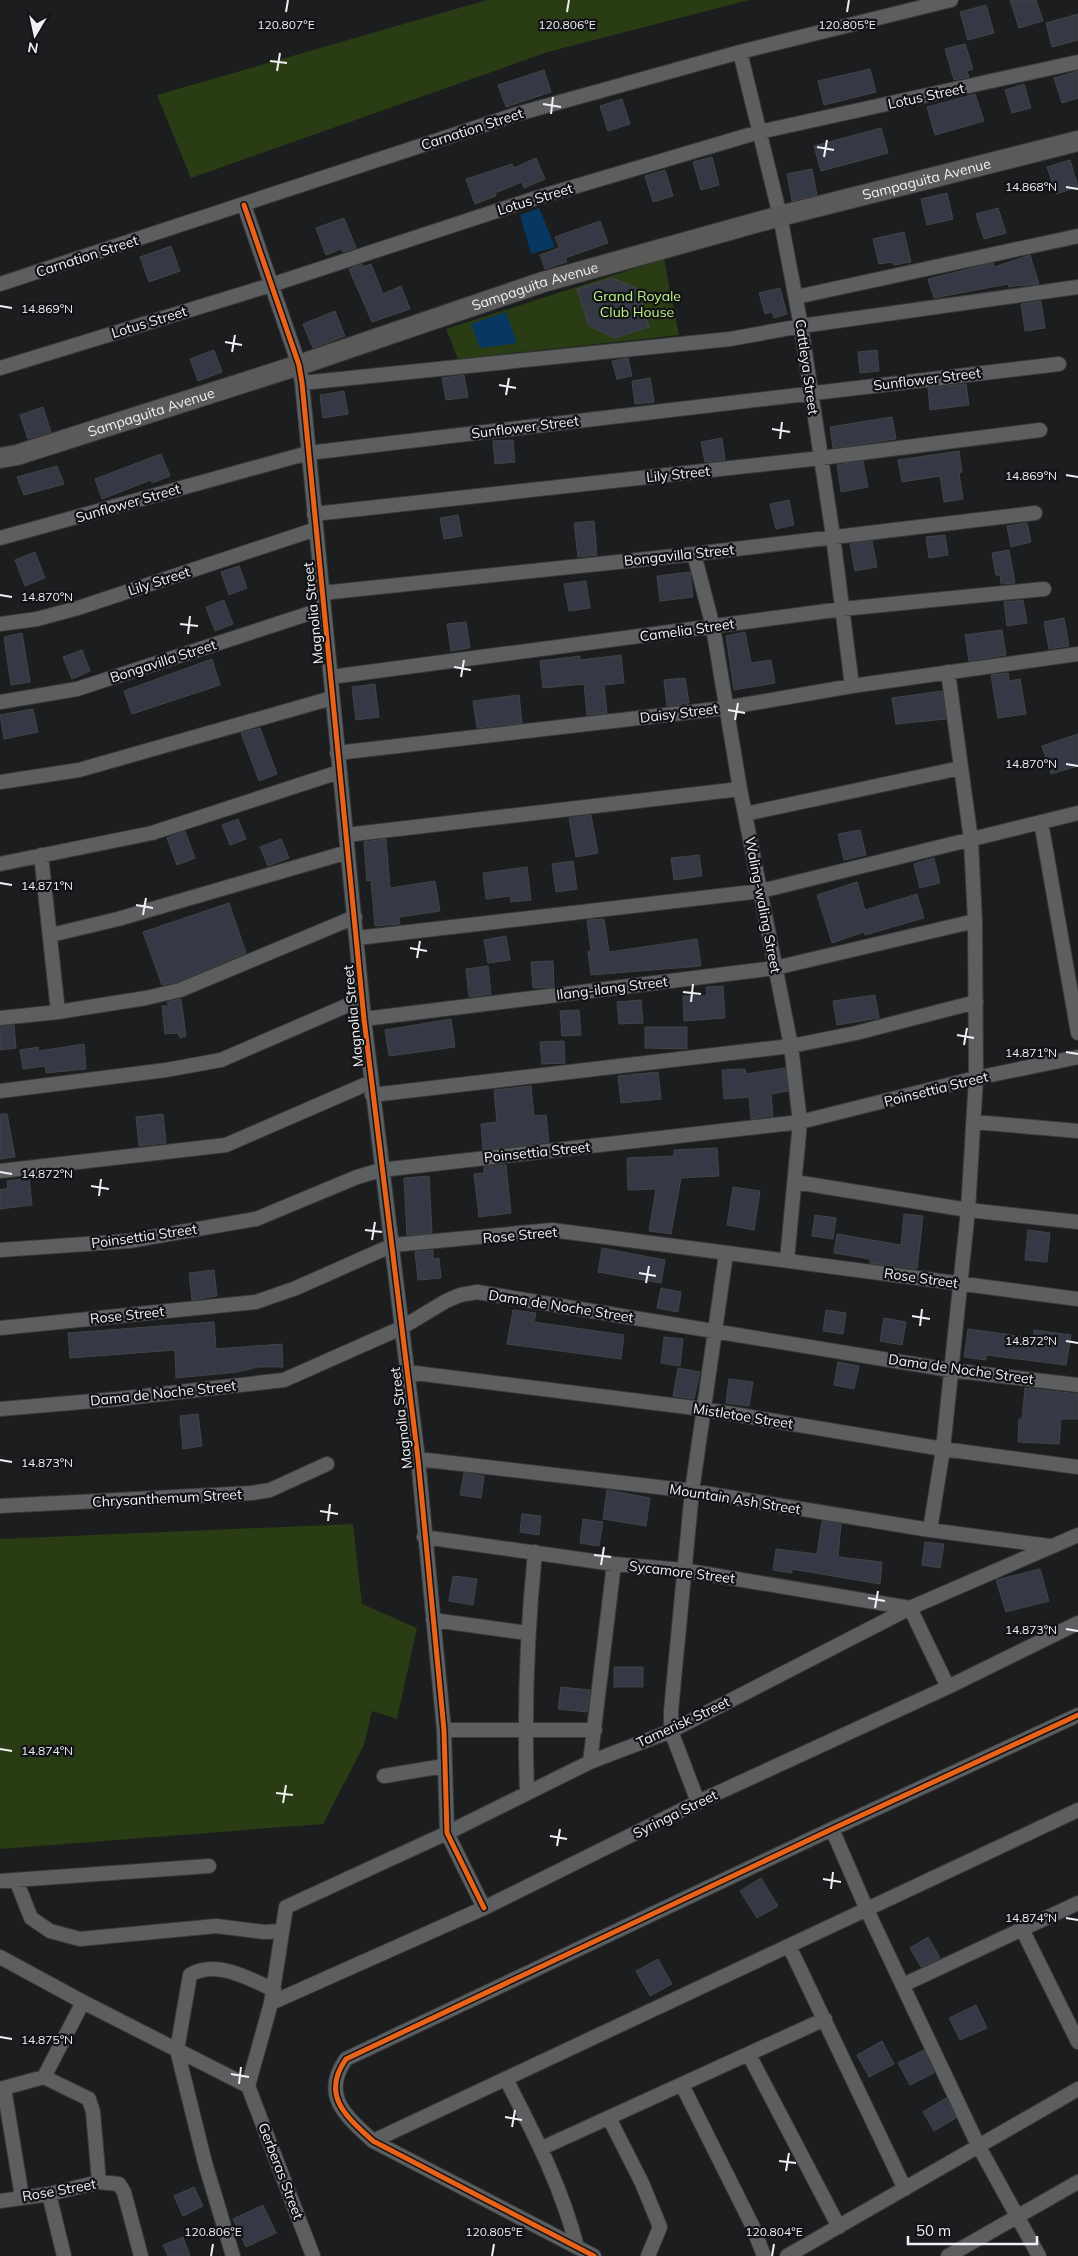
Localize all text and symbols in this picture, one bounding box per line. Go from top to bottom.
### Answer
north arrow [10,10,60,60]
text: 120.807°E [257,17,315,32]
text: 120.806°E [538,17,596,32]
text: 120.805°E [818,17,876,32]
text: N [26,38,40,58]
street label: Lotus Street [886,79,966,113]
street label: Carnation Street [419,104,525,154]
street label: Sampaguita Avenue [860,154,993,204]
street label: Lotus Street [495,179,575,219]
text: 14.868°N [1005,179,1057,194]
street label: Carnation Street [34,231,140,281]
street label: Sampaguita Avenue [469,258,600,315]
park label: Grand Royale Club House [593,287,681,321]
text: 14.869°N [21,301,73,316]
street label: Lotus Street [109,302,189,342]
street label: Cattleya Street [791,318,823,416]
street label: Sunflower Street [872,363,982,395]
street label: Sampaguita Avenue [86,384,217,441]
street label: Sunflower Street [470,411,580,443]
street label: Lily Street [645,462,711,486]
text: 14.869°N [1005,468,1057,483]
street label: Sunflower Street [74,479,183,527]
street label: Bongavilla Street [623,540,735,570]
street label: Magnolia Street [299,561,327,665]
street label: Lily Street [126,563,192,599]
text: 14.870°N [21,589,73,604]
street label: Camelia Street [639,614,735,646]
street label: Bongavilla Street [108,635,219,687]
street label: Daisy Street [639,699,719,727]
text: 14.870°N [1005,756,1057,771]
street label: Waling-waling Street [741,835,785,975]
text: 14.871°N [21,878,73,893]
street label: Magnolia Street [339,964,367,1068]
street label: Ilang-ilang Street [555,972,669,1004]
text: 14.871°N [1005,1045,1057,1060]
street label: Poinsettia Street [882,1067,990,1111]
street label: Poinsettia Street [483,1137,591,1167]
text: 14.872°N [21,1166,73,1181]
street label: Poinsettia Street [90,1220,198,1252]
street label: Rose Street [482,1223,558,1247]
street label: Rose Street [883,1264,959,1292]
street label: Dama de Noche Street [487,1286,635,1326]
street label: Rose Street [89,1302,165,1328]
text: 14.872°N [1005,1333,1057,1348]
street label: Dama de Noche Street [887,1350,1035,1388]
street label: Magnolia Street [386,1366,416,1470]
street label: Dama de Noche Street [89,1376,237,1410]
street label: Mistletoe Street [692,1399,794,1433]
text: 14.873°N [21,1455,73,1470]
street label: Mountain Ash Street [668,1480,802,1518]
street label: Chrysanthemum Street [92,1485,242,1511]
street label: Sycamore Street [628,1557,736,1587]
text: 14.873°N [1005,1622,1057,1637]
street label: Tamerisk Street [634,1693,732,1751]
text: 14.874°N [21,1743,73,1758]
street label: Syringa Street [630,1786,720,1842]
text: 14.874°N [1005,1910,1057,1925]
text: 14.875°N [21,2032,73,2047]
street label: Gerberas Street [254,2120,308,2222]
street label: Rose Street [21,2175,97,2205]
scale bar [908,2214,1037,2246]
text: 50 m [916,2221,951,2240]
text: 120.806°E [184,2224,242,2239]
text: 120.805°E [465,2224,523,2239]
text: 120.804°E [745,2224,803,2239]

